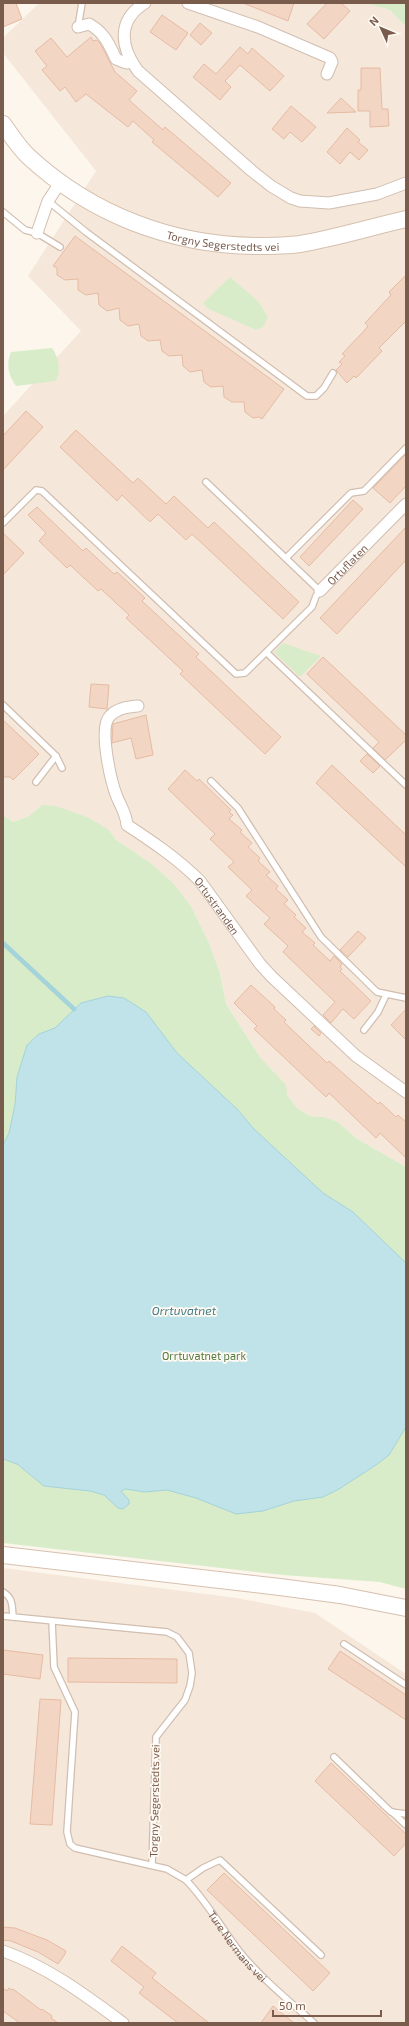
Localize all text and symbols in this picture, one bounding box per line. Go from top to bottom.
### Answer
north arrow [361,8,401,48]
text: N [366,13,381,28]
street label: Torgny Segerstedts vei [165,227,279,253]
street label: Ortuflaten [324,541,370,587]
street label: Ortustranden [193,874,243,937]
water label: Orrtuvatnet [152,1303,217,1317]
park label: Orrtuvatnet park [162,1349,246,1362]
street label: Torgny Segerstedts vei [147,1744,161,1858]
street label: Ture Nermans vei [206,1908,270,1984]
scale bar [273,1992,381,2018]
text: 50 m [279,1998,306,2012]

